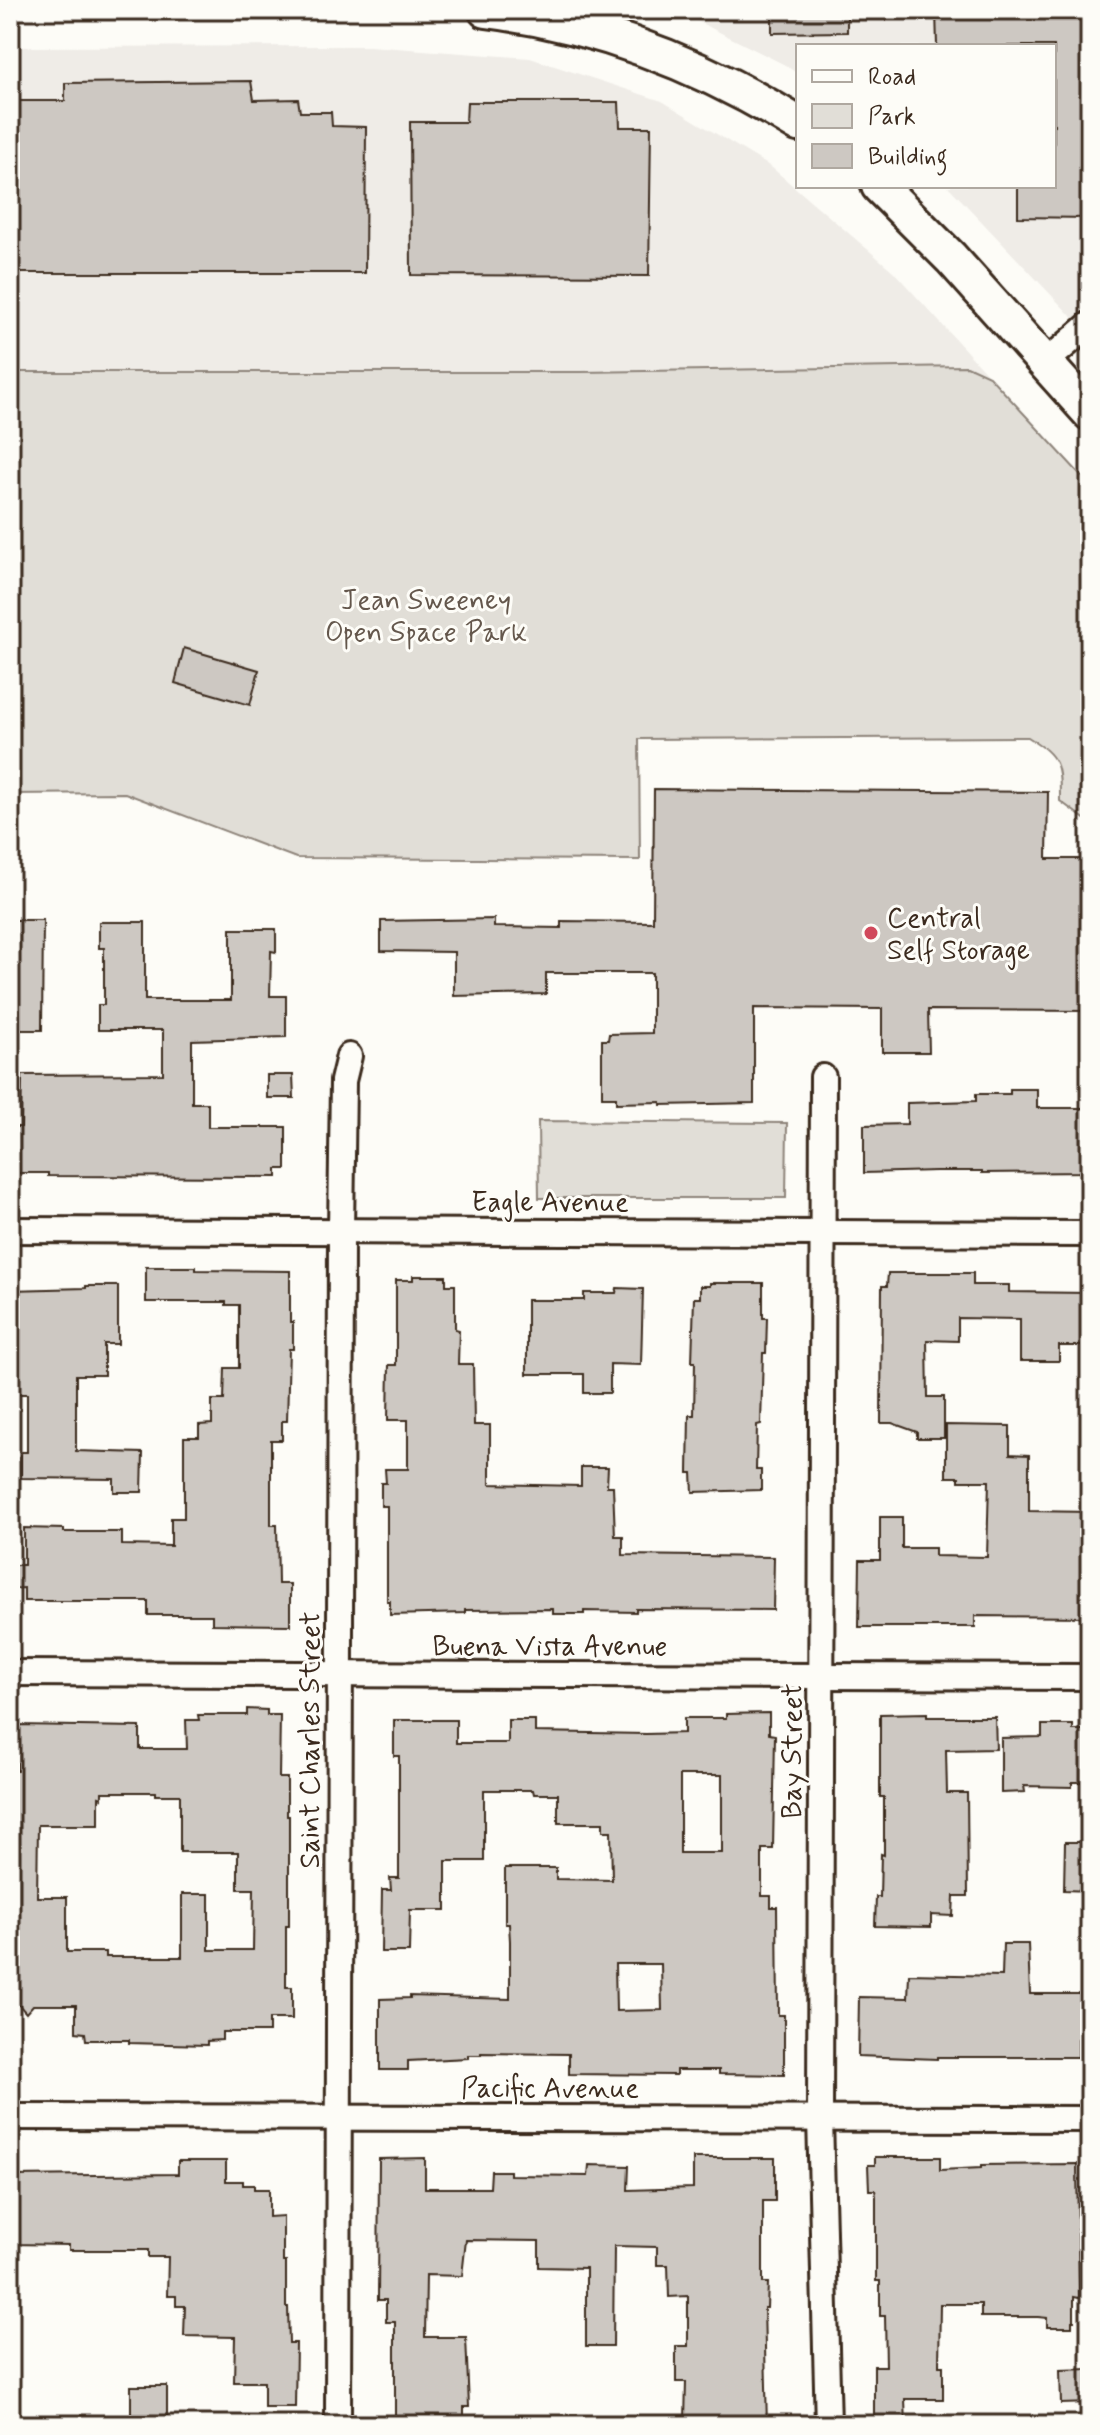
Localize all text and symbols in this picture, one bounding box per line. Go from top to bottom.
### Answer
legend [796,44,1056,188]
text: Road [868,62,916,93]
text: Park [868,102,916,133]
text: Building [868,142,948,176]
park label: Jean Sweeney Open Space Park [325,583,527,652]
place label: Central Self Storage [887,901,1030,970]
marker: Central Self Storage [862,924,880,942]
street label: Eagle Avenue [471,1185,629,1222]
street label: Saint Charles Street [293,1612,330,1868]
street label: Buena Vista Avenue [433,1629,667,1666]
street label: Bay Street [775,1683,812,1819]
street label: Pacific Avenue [461,2071,639,2108]

